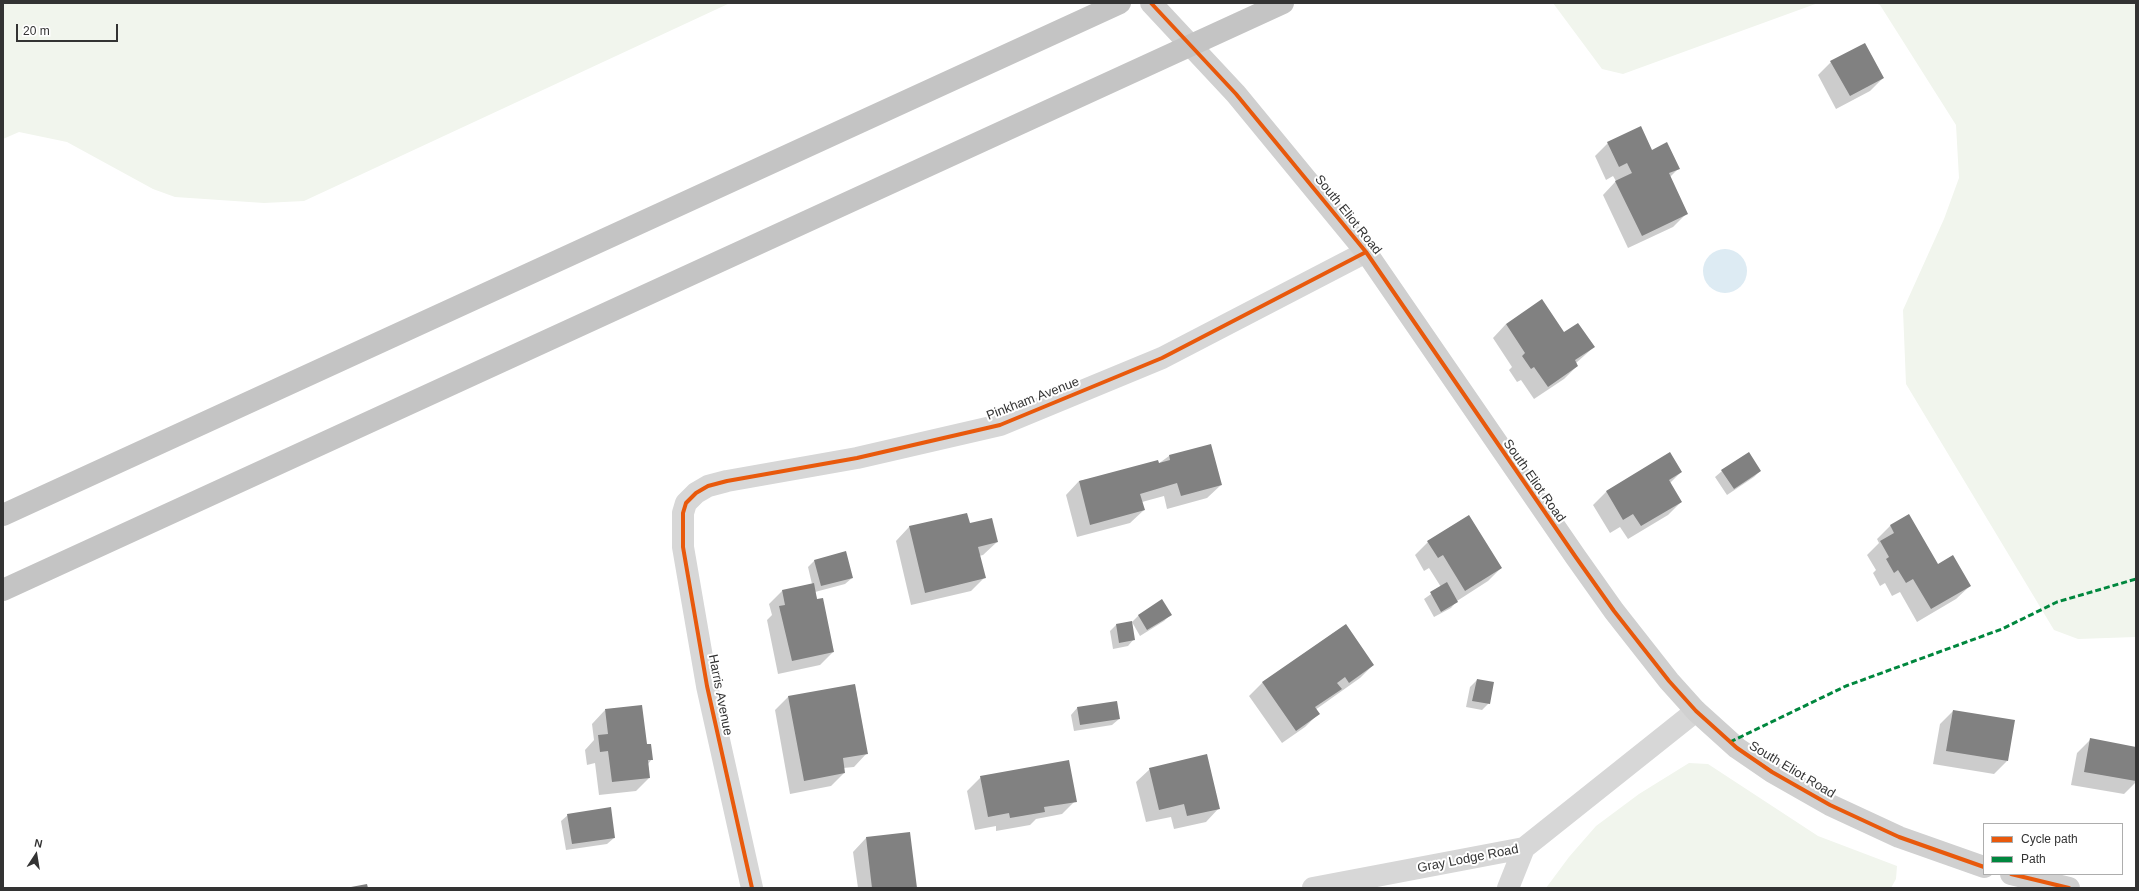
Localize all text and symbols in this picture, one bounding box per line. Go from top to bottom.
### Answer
scale bar [18,16,120,42]
text: 20 m [23,24,50,38]
street label: South Eliot Road [1311,172,1385,258]
street label: Pinkham Avenue [984,374,1082,424]
street label: South Eliot Road [1500,437,1568,525]
street label: Harris Avenue [705,653,735,737]
street label: South Eliot Road [1746,738,1838,802]
legend [1983,823,2123,875]
text: Cycle path [2021,832,2078,846]
north arrow [16,835,56,875]
text: N [33,837,44,850]
street label: Gray Lodge Road [1416,842,1520,876]
text: Path [2021,852,2046,866]

